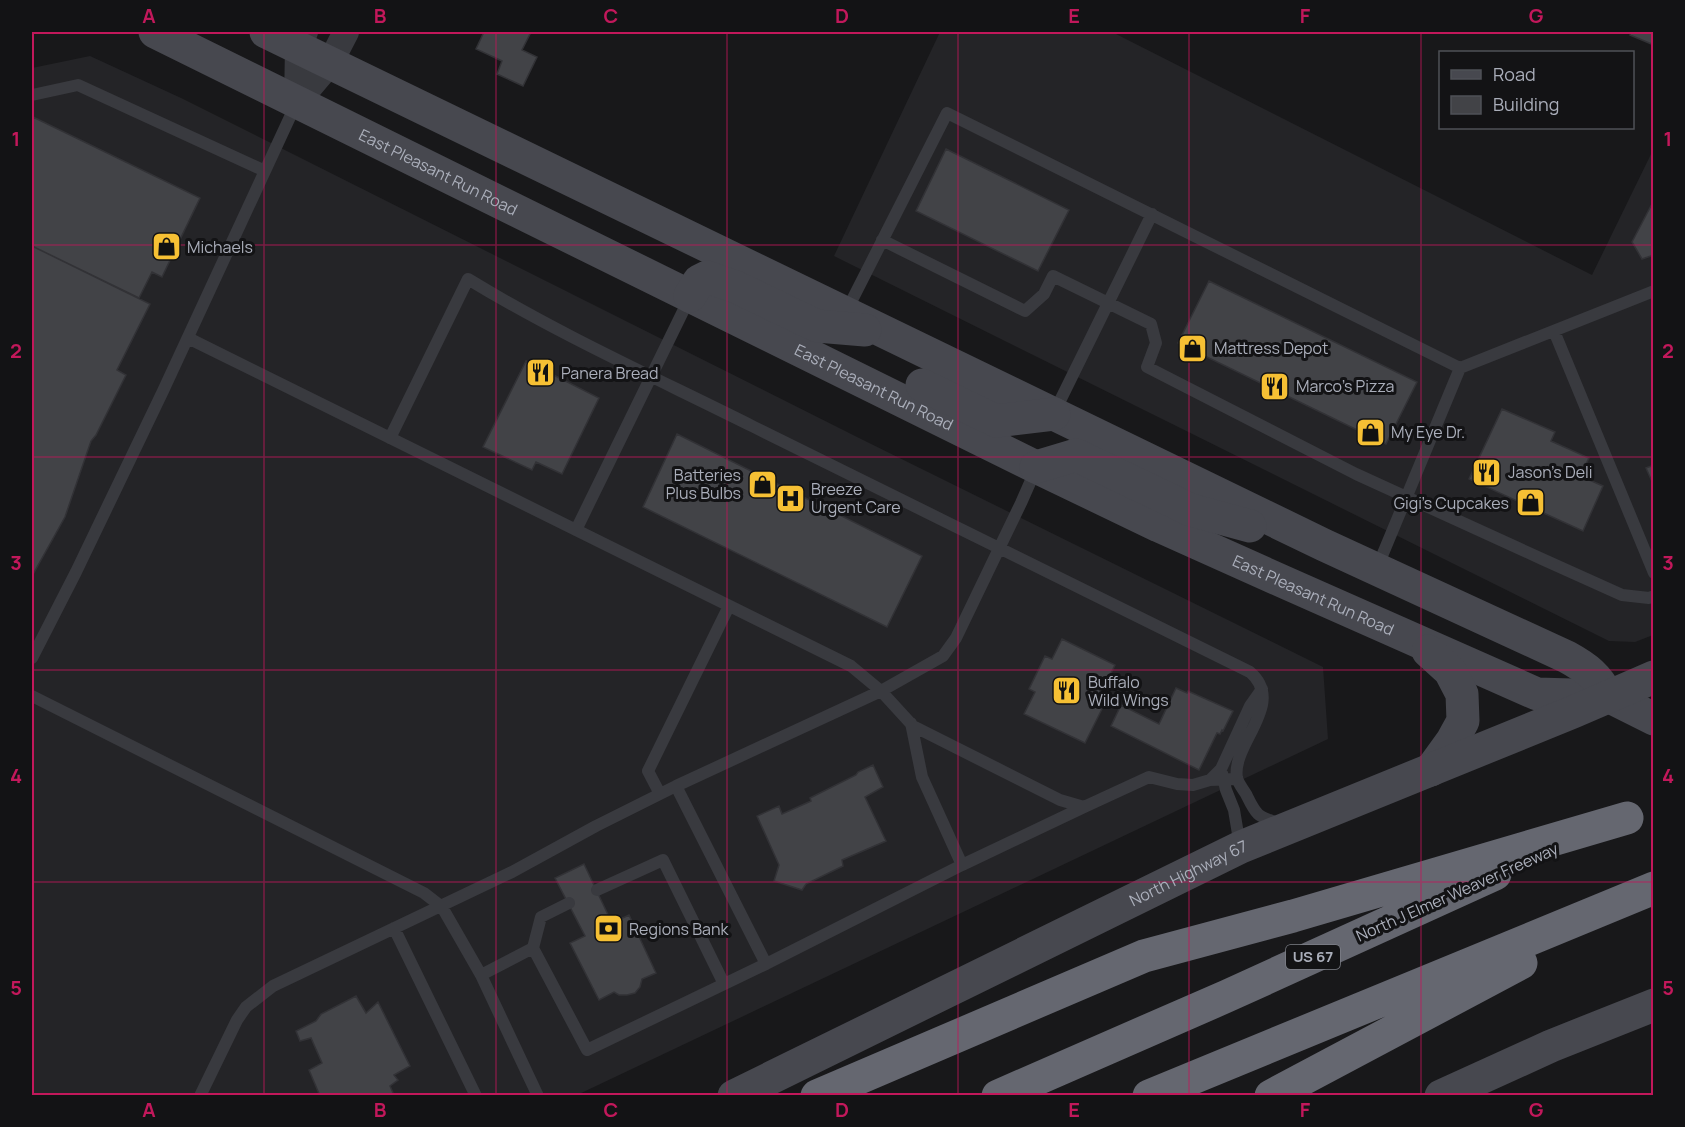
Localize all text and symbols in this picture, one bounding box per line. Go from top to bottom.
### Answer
text: A [142,2,156,29]
text: B [374,2,387,29]
text: C [604,2,618,29]
text: D [835,2,849,29]
text: E [1068,2,1080,29]
text: F [1300,2,1311,29]
text: G [1529,2,1544,29]
legend [1439,51,1634,129]
text: Road [1493,62,1536,86]
text: Building [1493,92,1559,116]
street label: East Pleasant Run Road [355,123,521,220]
text: 1 [12,125,20,152]
text: 1 [1664,125,1672,152]
shop icon: Michaels [150,231,182,263]
place label: Michaels [187,236,253,258]
shop icon: Mattress Depot [1177,332,1209,364]
text: 2 [10,337,22,364]
place label: Mattress Depot [1214,337,1328,359]
text: 2 [1662,337,1674,364]
street label: East Pleasant Run Road [791,339,957,436]
restaurant icon: Panera Bread [524,357,556,389]
place label: Panera Bread [561,362,659,384]
restaurant icon: Marco's Pizza [1259,370,1291,402]
place label: Marco's Pizza [1296,375,1394,397]
shop icon: My Eye Dr. [1354,416,1386,448]
place label: My Eye Dr. [1391,421,1465,443]
restaurant icon: Jason's Deli [1471,456,1503,488]
place label: Jason's Deli [1508,461,1592,483]
place label: Batteries Plus Bulbs [666,464,741,504]
shop icon: Batteries Plus Bulbs [746,468,778,500]
place label: Breeze Urgent Care [811,478,901,518]
hospital icon: Breeze Urgent Care [774,482,806,514]
shop icon: Gigi's Cupcakes [1514,487,1546,519]
place label: Gigi's Cupcakes [1394,492,1509,514]
text: 3 [10,549,22,576]
street label: East Pleasant Run Road [1229,549,1397,640]
text: 3 [1662,549,1674,576]
place label: Buffalo Wild Wings [1088,671,1169,711]
restaurant icon: Buffalo Wild Wings [1051,675,1083,707]
text: 4 [10,762,22,789]
text: 4 [1662,762,1674,789]
street label: North Highway 67 [1125,835,1250,911]
street label: North J Elmer Weaver Freeway [1352,837,1562,947]
bank icon: Regions Bank [592,913,624,945]
place label: Regions Bank [629,918,729,940]
road number: US 67 [1286,945,1340,969]
text: 5 [10,974,22,1001]
text: 5 [1662,974,1674,1001]
text: A [142,1096,156,1123]
text: B [374,1096,387,1123]
text: C [604,1096,618,1123]
text: D [835,1096,849,1123]
text: E [1068,1096,1080,1123]
text: F [1300,1096,1311,1123]
text: G [1529,1096,1544,1123]

